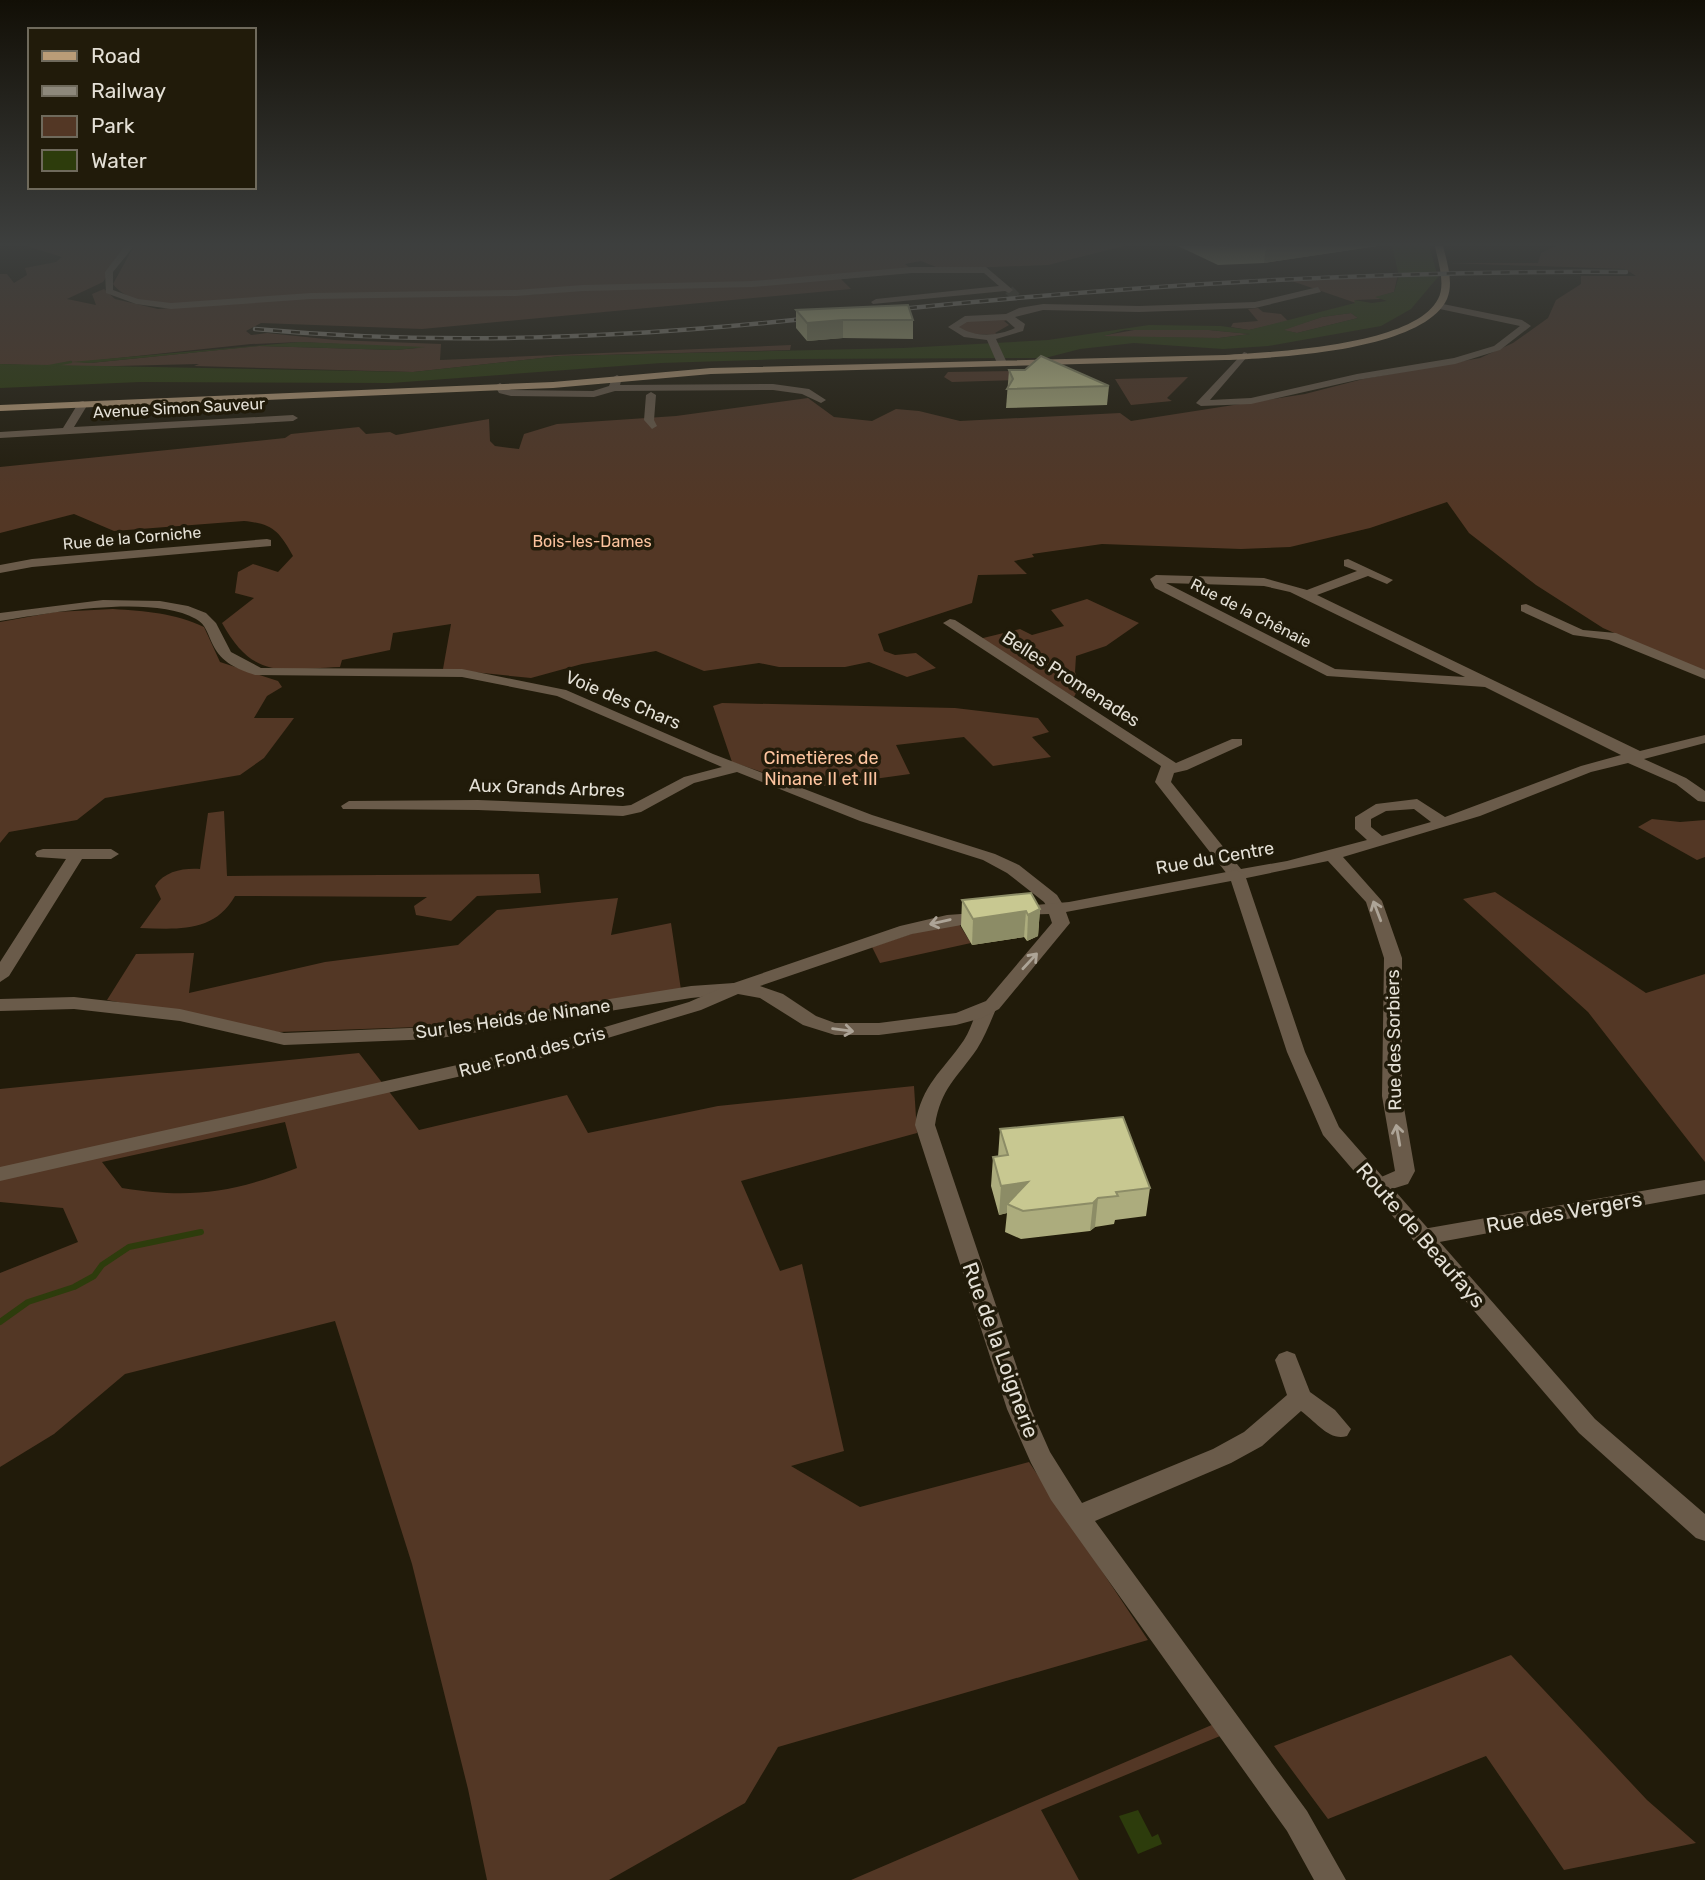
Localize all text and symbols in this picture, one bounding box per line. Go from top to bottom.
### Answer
legend [28,28,256,189]
text: Road [91,43,141,68]
text: Railway [91,78,166,103]
text: Park [91,113,135,138]
text: Water [91,148,147,173]
street label: Avenue Simon Sauveur [92,394,266,422]
street label: Rue de la Corniche [62,522,202,554]
park label: Bois-les-Dames [532,532,652,551]
street label: Rue de la Chênaie [1188,574,1314,652]
street label: Belles Promenades [998,626,1144,732]
street label: Voie des Chars [562,666,684,734]
park label: Cimetières de Ninane II et III [764,747,878,790]
street label: Aux Grands Arbres [469,774,625,802]
street label: Rue du Centre [1154,837,1276,879]
one-way arrow [1370,900,1383,922]
one-way arrow [929,916,952,929]
one-way arrow [1022,952,1038,970]
street label: Rue des Sorbiers [1382,969,1406,1111]
street label: Sur les Heids de Ninane [414,994,612,1044]
street label: Rue Fond des Cris [456,1022,608,1082]
one-way arrow [831,1024,854,1037]
one-way arrow [1391,1124,1404,1147]
street label: Route de Beaufays [1351,1157,1491,1313]
street label: Rue des Vergers [1484,1186,1644,1238]
street label: Rue de la Loignerie [958,1259,1044,1441]

